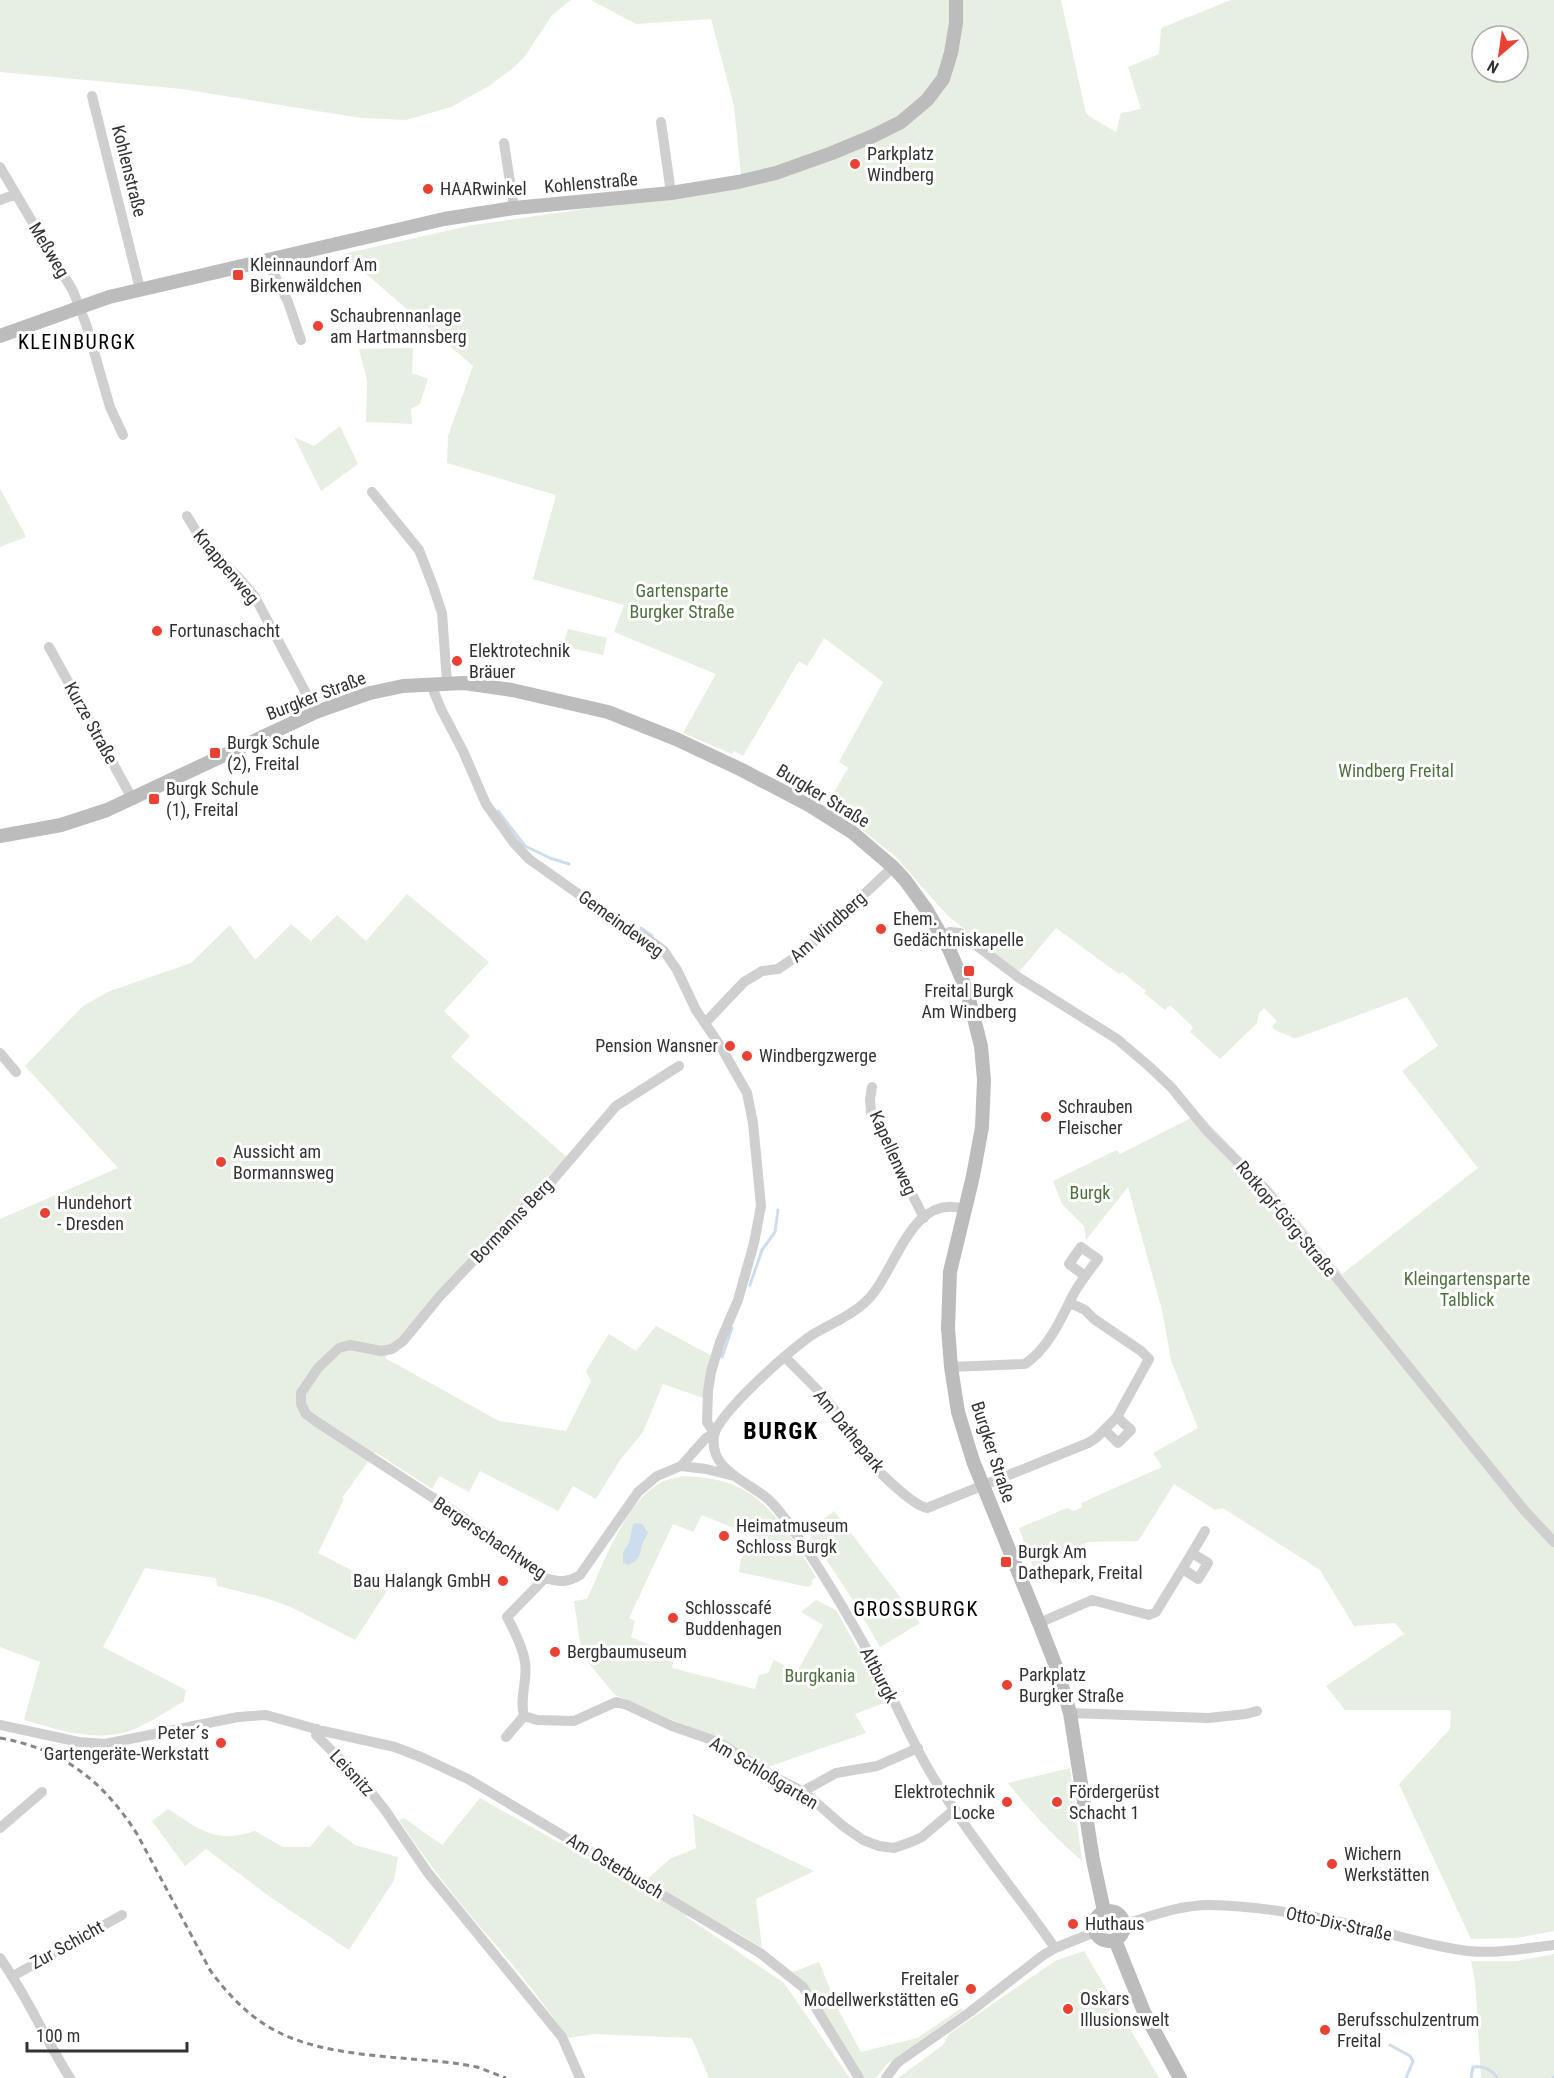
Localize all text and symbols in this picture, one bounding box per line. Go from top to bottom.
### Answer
north arrow [1470,24,1530,84]
text: N [1484,56,1502,77]
street label: Kohlenstraße [108,123,151,219]
place label: Parkplatz Windberg [867,143,934,185]
marker: Parkplatz Windberg [848,157,862,171]
street label: Kohlenstraße [543,168,639,197]
place label: HAARwinkel [440,178,527,199]
marker: HAARwinkel [421,182,435,196]
street label: Meßweg [25,218,74,281]
place label: Kleinnaundorf Am Birkenwäldchen [250,254,377,296]
marker: Kleinnaundorf Am Birkenwäldchen [231,268,245,282]
place label: Schaubrennanlage am Hartmannsberg [330,305,467,347]
marker: Schaubrennanlage am Hartmannsberg [311,319,325,333]
district label: KLEINBURGK [18,330,136,354]
street label: Knappenweg [189,525,264,608]
park label: Gartensparte Burgker Straße [630,580,734,622]
place label: Fortunaschacht [169,620,280,641]
marker: Fortunaschacht [150,624,164,638]
place label: Elektrotechnik Bräuer [469,640,570,682]
marker: Elektrotechnik Bräuer [450,654,464,668]
street label: Burgker Straße [263,667,369,724]
street label: Kurze Straße [60,678,123,767]
place label: Burgk Schule (2), Freital [227,732,320,775]
marker: Burgk Schule (2), Freital [208,746,222,760]
street label: Burgker Straße [773,760,874,832]
park label: Windberg Freital [1338,760,1454,781]
place label: Burgk Schule (1), Freital [166,778,259,821]
marker: Burgk Schule (1), Freital [147,792,161,806]
street label: Gemeindeweg [575,886,668,962]
street label: Am Windberg [785,887,870,966]
place label: Ehem. Gedächtniskapelle [893,908,1024,950]
marker: Ehem. Gedächtniskapelle [874,922,888,936]
marker: Freital Burgk Am Windberg [962,964,976,978]
place label: Freital Burgk Am Windberg [921,980,1017,1022]
place label: Pension Wansner [595,1035,719,1056]
marker: Pension Wansner [723,1039,737,1053]
place label: Windbergzwerge [759,1045,877,1066]
marker: Windbergzwerge [740,1049,754,1063]
place label: Schrauben Fleischer [1058,1096,1133,1138]
street label: Kapellenweg [866,1107,921,1198]
marker: Schrauben Fleischer [1039,1110,1053,1124]
place label: Aussicht am Bormannsweg [233,1141,334,1183]
marker: Aussicht am Bormannsweg [214,1155,228,1169]
street label: Rotkopf-Görg-Straße [1232,1157,1341,1281]
street label: Bormanns Berg [466,1174,557,1267]
park label: Burgk [1070,1182,1110,1203]
place label: Hundehort - Dresden [57,1192,132,1234]
marker: Hundehort - Dresden [38,1206,52,1220]
park label: Kleingartensparte Talblick [1404,1268,1530,1310]
street label: Am Dathepark [810,1385,889,1476]
street label: Burgker Straße [967,1399,1020,1505]
district label: BURGK [743,1417,819,1445]
street label: Bergerschachtweg [430,1492,551,1583]
place label: Heimatmuseum Schloss Burgk [736,1515,848,1557]
marker: Heimatmuseum Schloss Burgk [717,1529,731,1543]
place label: Burgk Am Dathepark, Freital [1018,1541,1143,1583]
marker: Burgk Am Dathepark, Freital [999,1555,1013,1569]
place label: Bau Halangk GmbH [353,1570,491,1591]
marker: Bau Halangk GmbH [496,1574,510,1588]
place label: Schlosscafé Buddenhagen [685,1597,782,1639]
district label: GROSSBURGK [853,1597,979,1621]
marker: Schlosscafé Buddenhagen [666,1611,680,1625]
place label: Bergbaumuseum [567,1641,687,1662]
street label: Altburgk [856,1643,903,1706]
marker: Bergbaumuseum [548,1645,562,1659]
place label: Parkplatz Burgker Straße [1019,1664,1124,1706]
park label: Burgkania [785,1665,855,1686]
marker: Parkplatz Burgker Straße [1000,1678,1014,1692]
place label: Peter´s Gartengeräte-Werkstatt [44,1722,209,1764]
street label: Am Schloßgarten [706,1732,822,1813]
marker: Peter´s Gartengeräte-Werkstatt [214,1736,228,1750]
street label: Leisnitz [326,1745,379,1800]
place label: Elektrotechnik Locke [894,1781,995,1823]
place label: Fördergerüst Schacht 1 [1069,1781,1160,1823]
marker: Elektrotechnik Locke [1000,1795,1014,1809]
marker: Fördergerüst Schacht 1 [1050,1795,1064,1809]
street label: Am Osterbusch [563,1828,667,1903]
place label: Wichern Werkstätten [1344,1843,1429,1885]
marker: Wichern Werkstätten [1325,1857,1339,1871]
street label: Otto-Dix-Straße [1284,1902,1394,1945]
place label: Huthaus [1085,1913,1144,1934]
street label: Zur Schicht [27,1916,107,1973]
marker: Huthaus [1066,1917,1080,1931]
place label: Freitaler Modellwerkstätten eG [804,1968,960,2010]
marker: Freitaler Modellwerkstätten eG [964,1982,978,1996]
place label: Oskars Illusionswelt [1080,1988,1169,2030]
marker: Oskars Illusionswelt [1061,2002,1075,2016]
place label: Berufsschulzentrum Freital [1337,2009,1479,2051]
scale bar [27,2015,188,2053]
marker: Berufsschulzentrum Freital [1318,2023,1332,2037]
text: 100 m [36,2025,80,2046]

